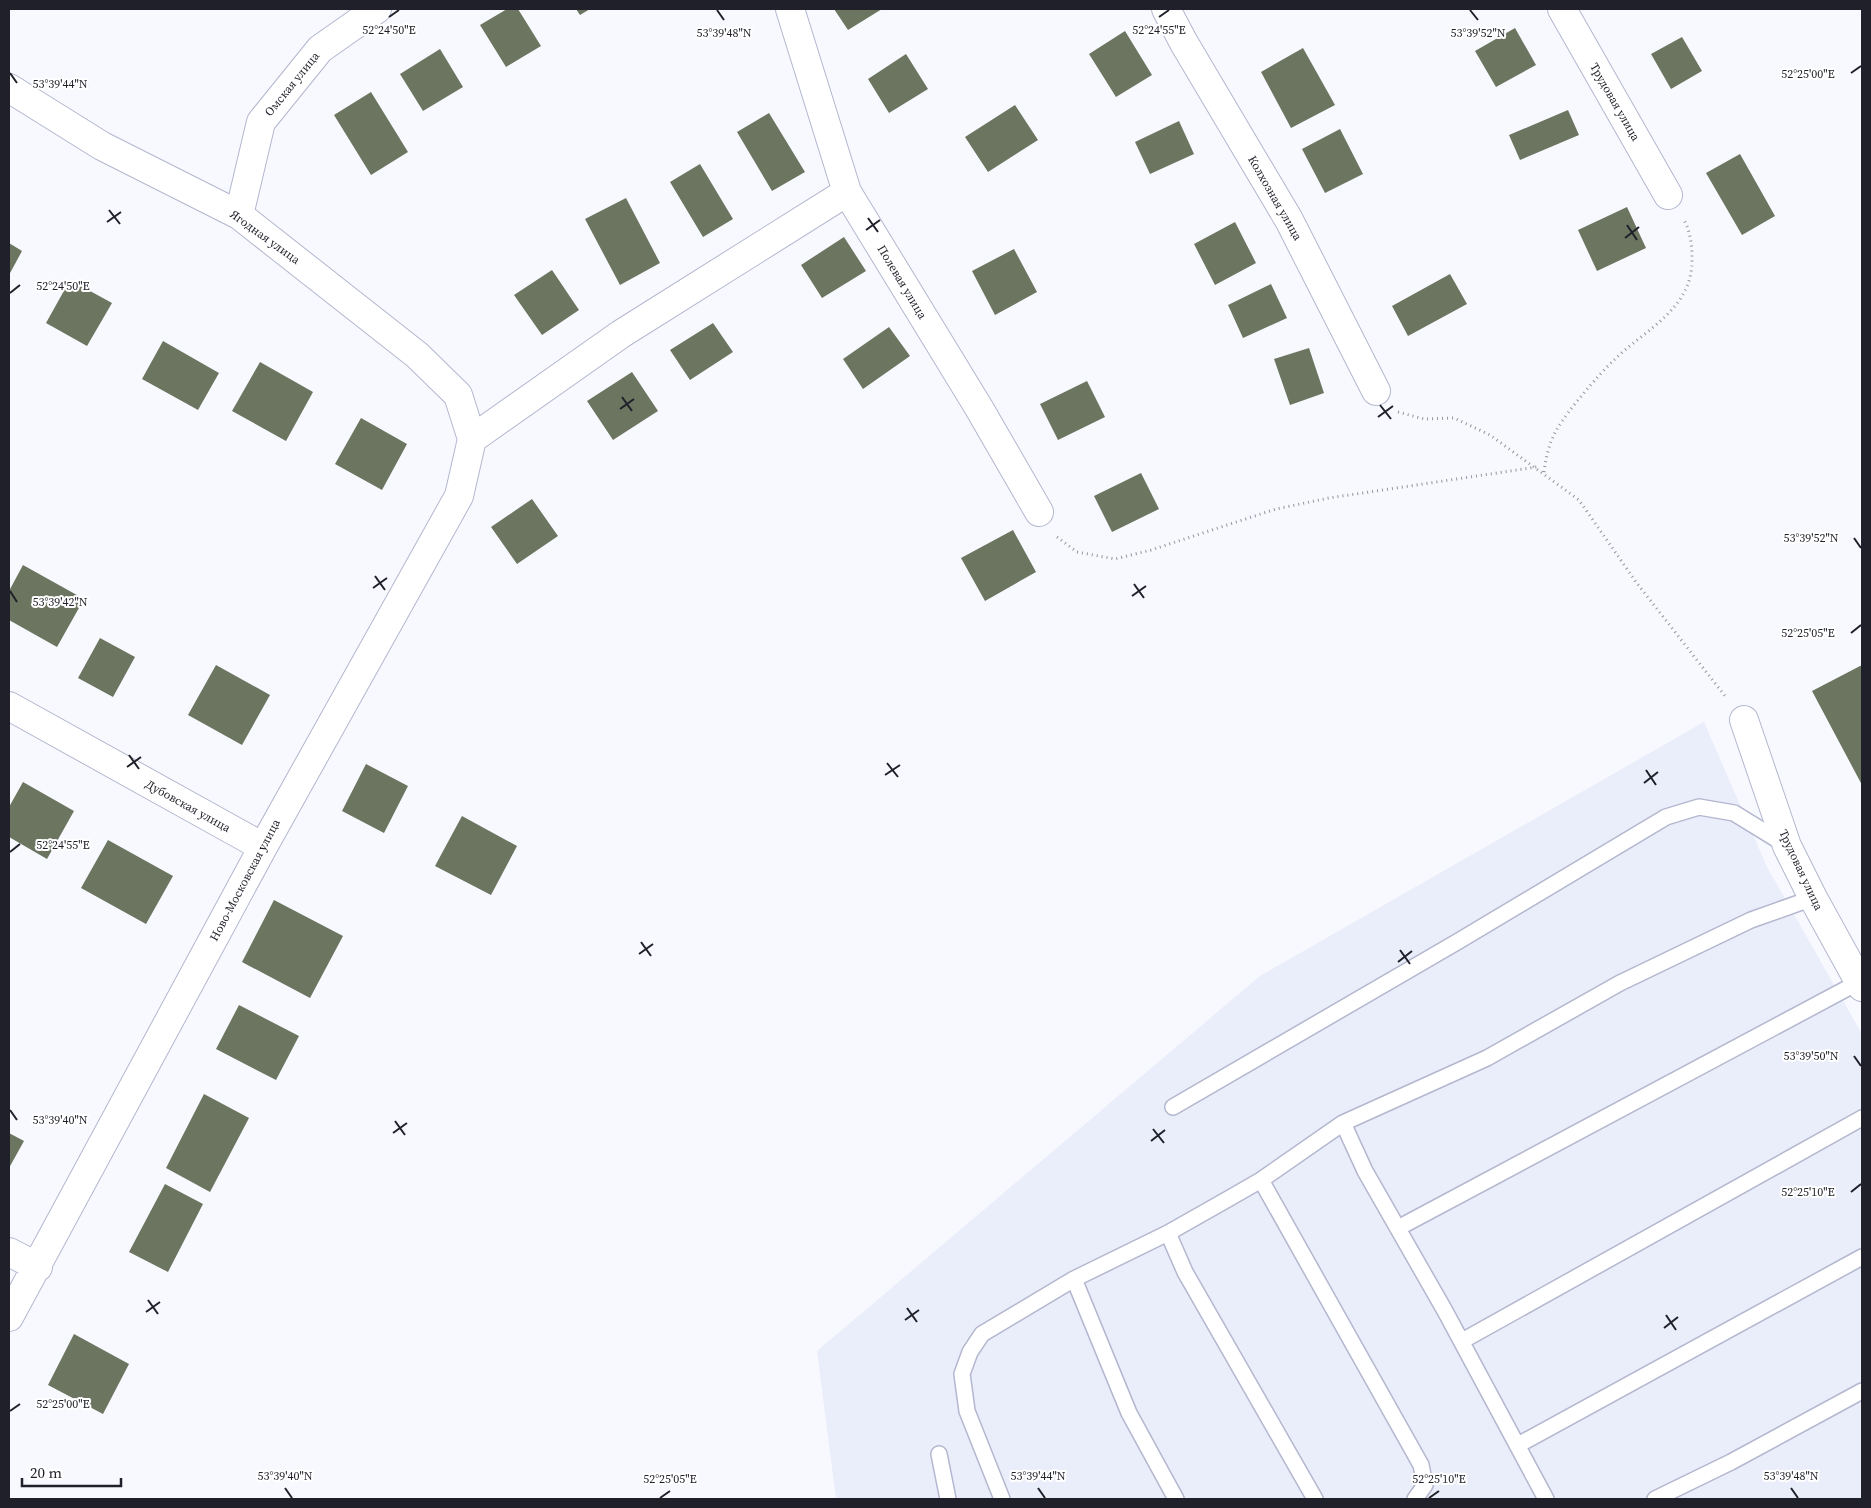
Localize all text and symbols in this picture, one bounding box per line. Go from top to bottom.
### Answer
text: 52°24'50"E [362,22,416,38]
text: 52°24'55"E [1132,22,1186,38]
text: 53°39'48"N [696,25,752,41]
text: 53°39'52"N [1450,25,1506,41]
street label: Омская улица [261,48,324,120]
street label: Трудовая улица [1586,60,1644,145]
text: 52°25'00"E [1781,66,1835,82]
text: 53°39'44"N [32,76,88,92]
street label: Колхозная улица [1244,153,1306,244]
street label: Ягодная улица [227,206,304,268]
street label: Полевая улица [874,242,931,323]
text: 52°24'50"E [36,278,90,294]
text: 53°39'52"N [1783,530,1839,546]
text: 53°39'42"N [32,594,88,610]
text: 52°25'05"E [1781,625,1835,641]
street label: Дубовская улица [143,776,234,836]
street label: Ново-Московская улица [206,815,284,944]
street label: Трудовая улица [1775,827,1827,914]
text: 52°24'55"E [36,837,90,853]
text: 53°39'50"N [1783,1048,1839,1064]
text: 53°39'40"N [32,1112,88,1128]
text: 52°25'10"E [1781,1184,1835,1200]
text: 52°25'00"E [36,1396,90,1412]
scale bar [22,1456,121,1488]
text: 20 m [30,1462,62,1483]
text: 53°39'40"N [257,1468,313,1484]
text: 53°39'44"N [1010,1468,1066,1484]
text: 53°39'48"N [1763,1468,1819,1484]
text: 52°25'05"E [643,1471,697,1487]
text: 52°25'10"E [1412,1471,1466,1487]

